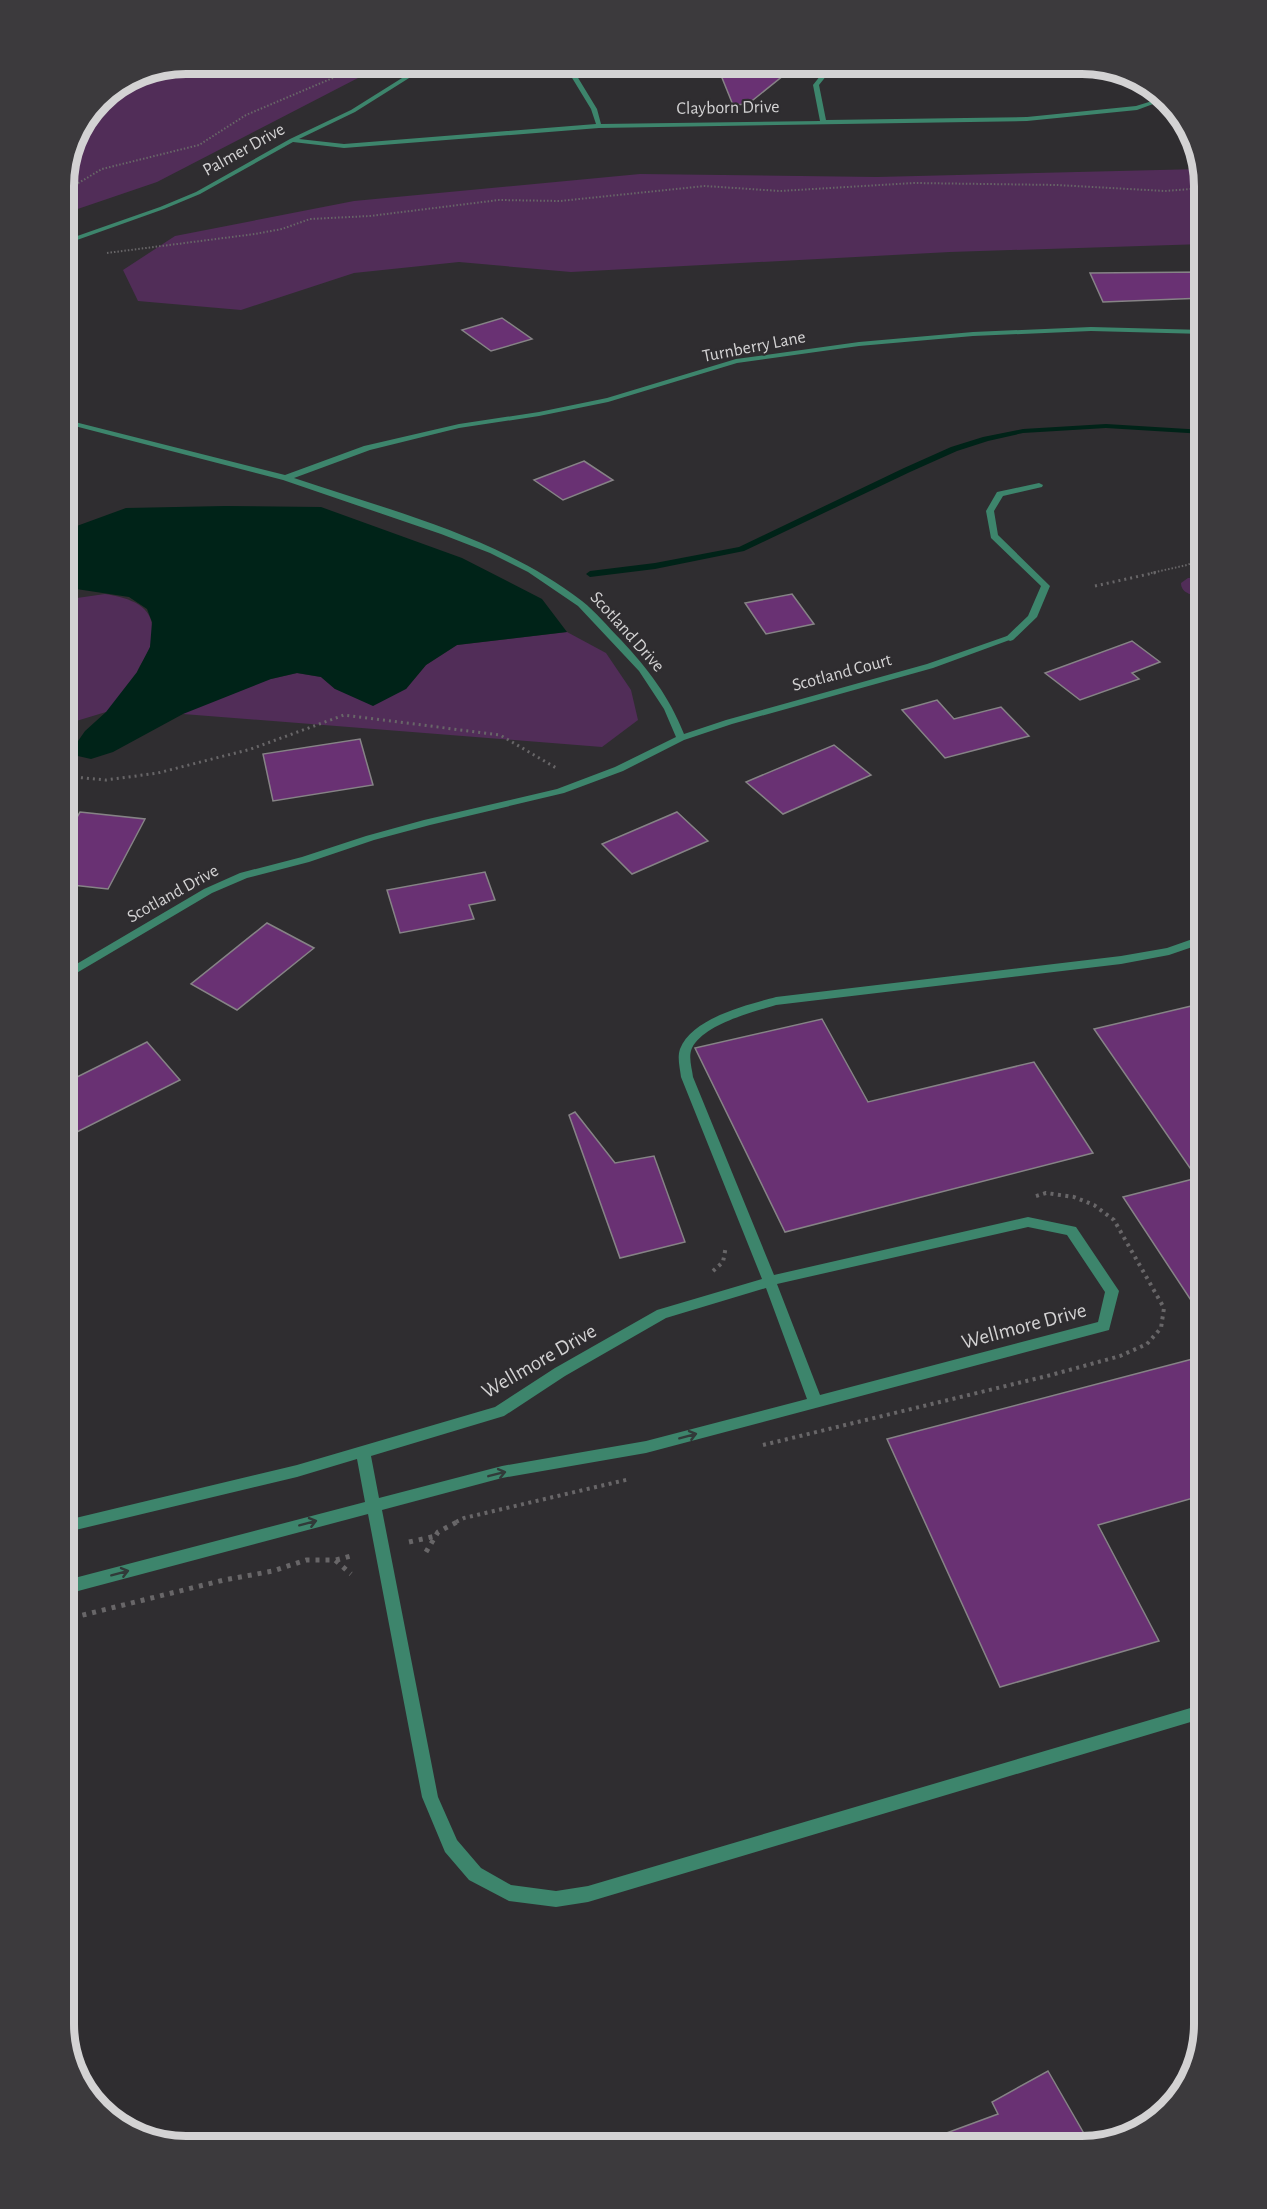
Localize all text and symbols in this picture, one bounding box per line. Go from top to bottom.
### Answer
street label: Clayborn Drive [676,98,780,118]
street label: Palmer Drive [200,120,288,180]
street label: Turnberry Lane [701,328,807,366]
street label: Scotland Drive [586,588,668,676]
street label: Scotland Court [790,651,894,695]
street label: Scotland Drive [124,862,222,926]
street label: Wellmore Drive [959,1299,1089,1353]
street label: Wellmore Drive [478,1320,600,1402]
one-way arrow [678,1430,697,1441]
one-way arrow [487,1467,506,1479]
one-way arrow [298,1517,317,1529]
one-way arrow [110,1566,129,1578]

